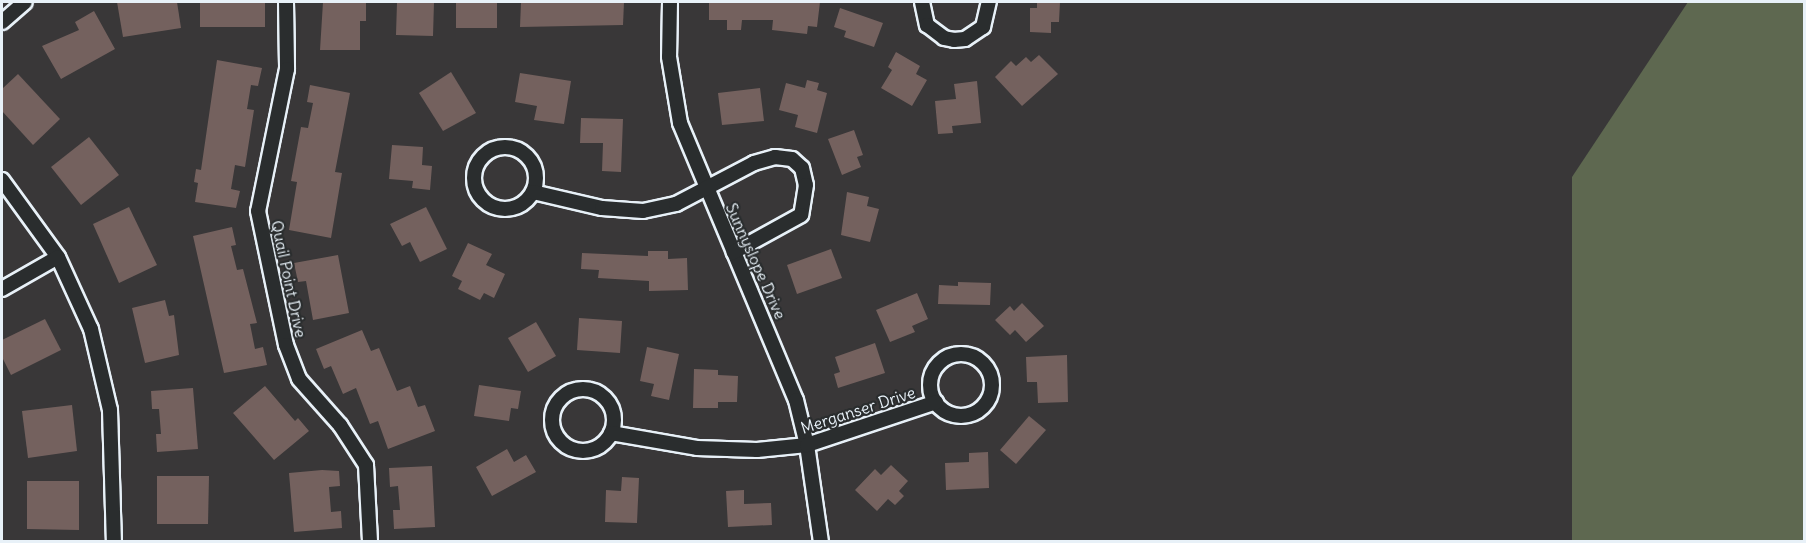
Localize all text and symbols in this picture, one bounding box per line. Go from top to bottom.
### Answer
street label: Sunnyslope Drive [722,200,790,322]
street label: Quail Point Drive [267,219,311,339]
street label: Merganser Drive [798,382,918,438]

